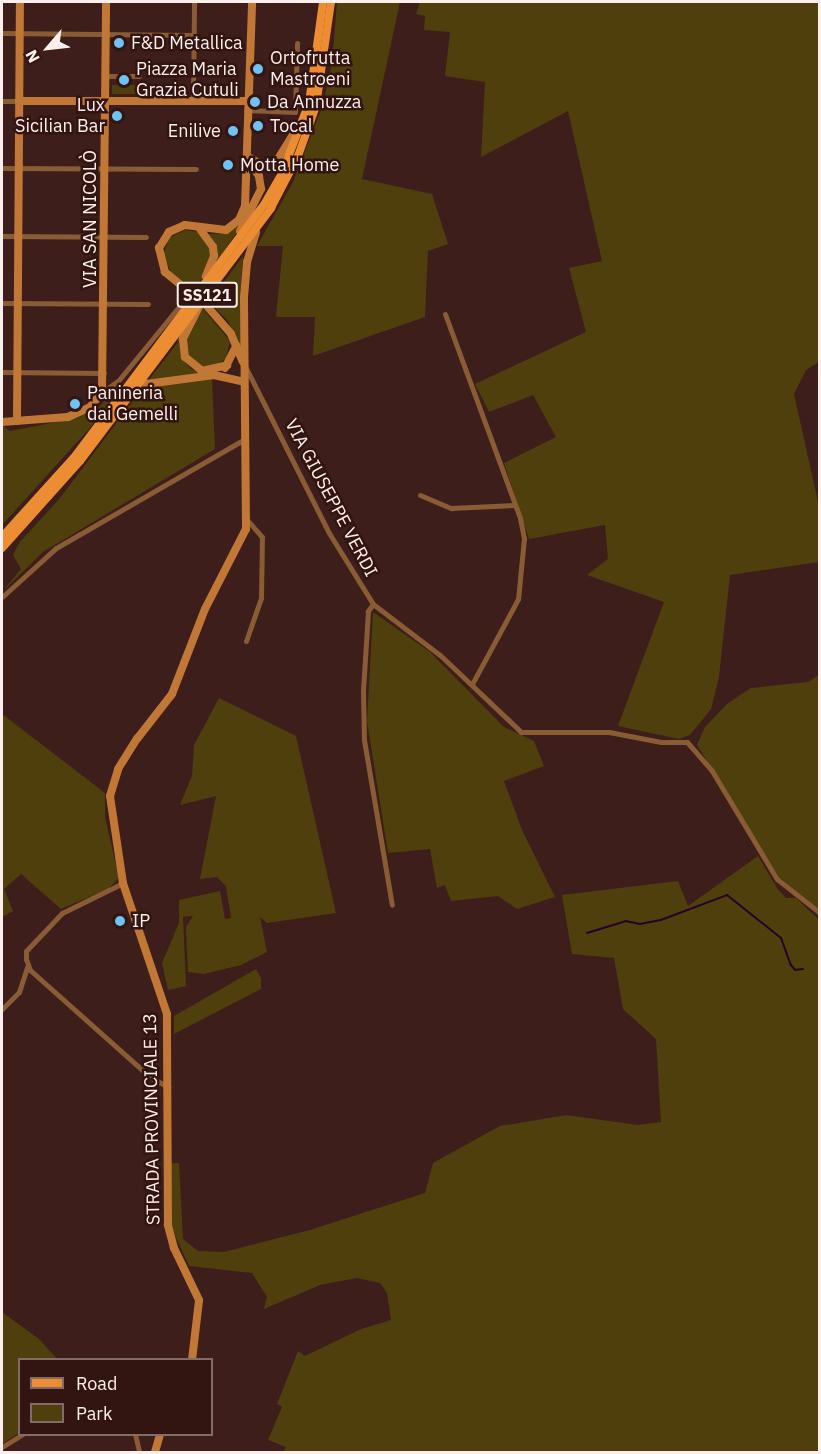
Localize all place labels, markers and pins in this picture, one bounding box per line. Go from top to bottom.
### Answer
place label: F&D Metallica [131,32,243,54]
marker: F&D Metallica [112,36,126,50]
place label: Ortofrutta Mastroeni [270,48,350,90]
place label: Piazza Maria Grazia Cutuli [136,59,239,101]
marker: Ortofrutta Mastroeni [251,62,265,76]
marker: Piazza Maria Grazia Cutuli [117,73,131,87]
place label: Da Annuzza [267,91,361,113]
place label: Lux Sicilian Bar [15,95,105,138]
marker: Da Annuzza [248,95,262,109]
marker: Lux Sicilian Bar [110,109,124,123]
place label: Tocal [270,115,313,137]
marker: Tocal [251,119,265,133]
place label: Enilive [168,120,221,142]
marker: Enilive [226,124,240,138]
place label: Motta Home [240,154,339,176]
marker: Motta Home [221,158,235,172]
place label: Panineria dai Gemelli [87,383,178,426]
marker: Panineria dai Gemelli [68,397,82,411]
place label: IP [132,910,150,932]
marker: IP [113,914,127,928]

